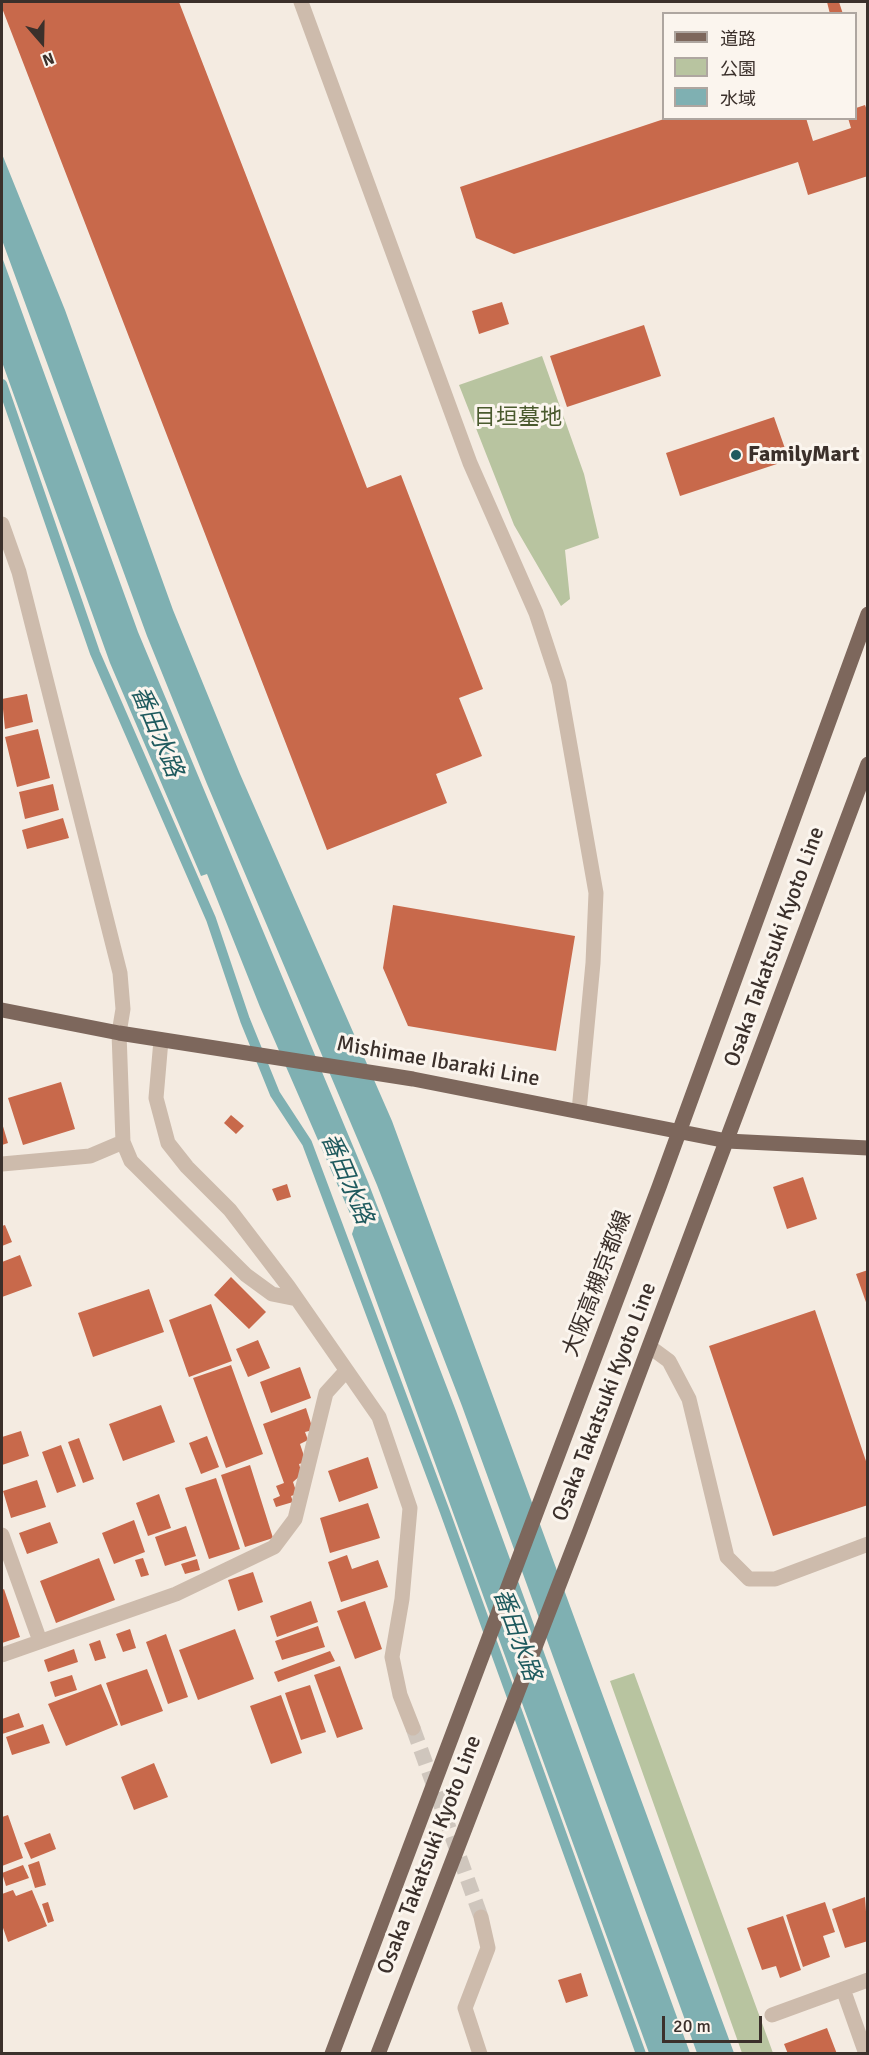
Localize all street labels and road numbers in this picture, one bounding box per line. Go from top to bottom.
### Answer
street label: Osaka Takatsuki Kyoto Line [719,823,831,1071]
street label: Mishimae Ibaraki Line [334,1031,542,1093]
street label: 大阪高槻京都線 [558,1207,638,1361]
street label: Osaka Takatsuki Kyoto Line [547,1279,663,1525]
street label: Osaka Takatsuki Kyoto Line [372,1732,488,1978]

